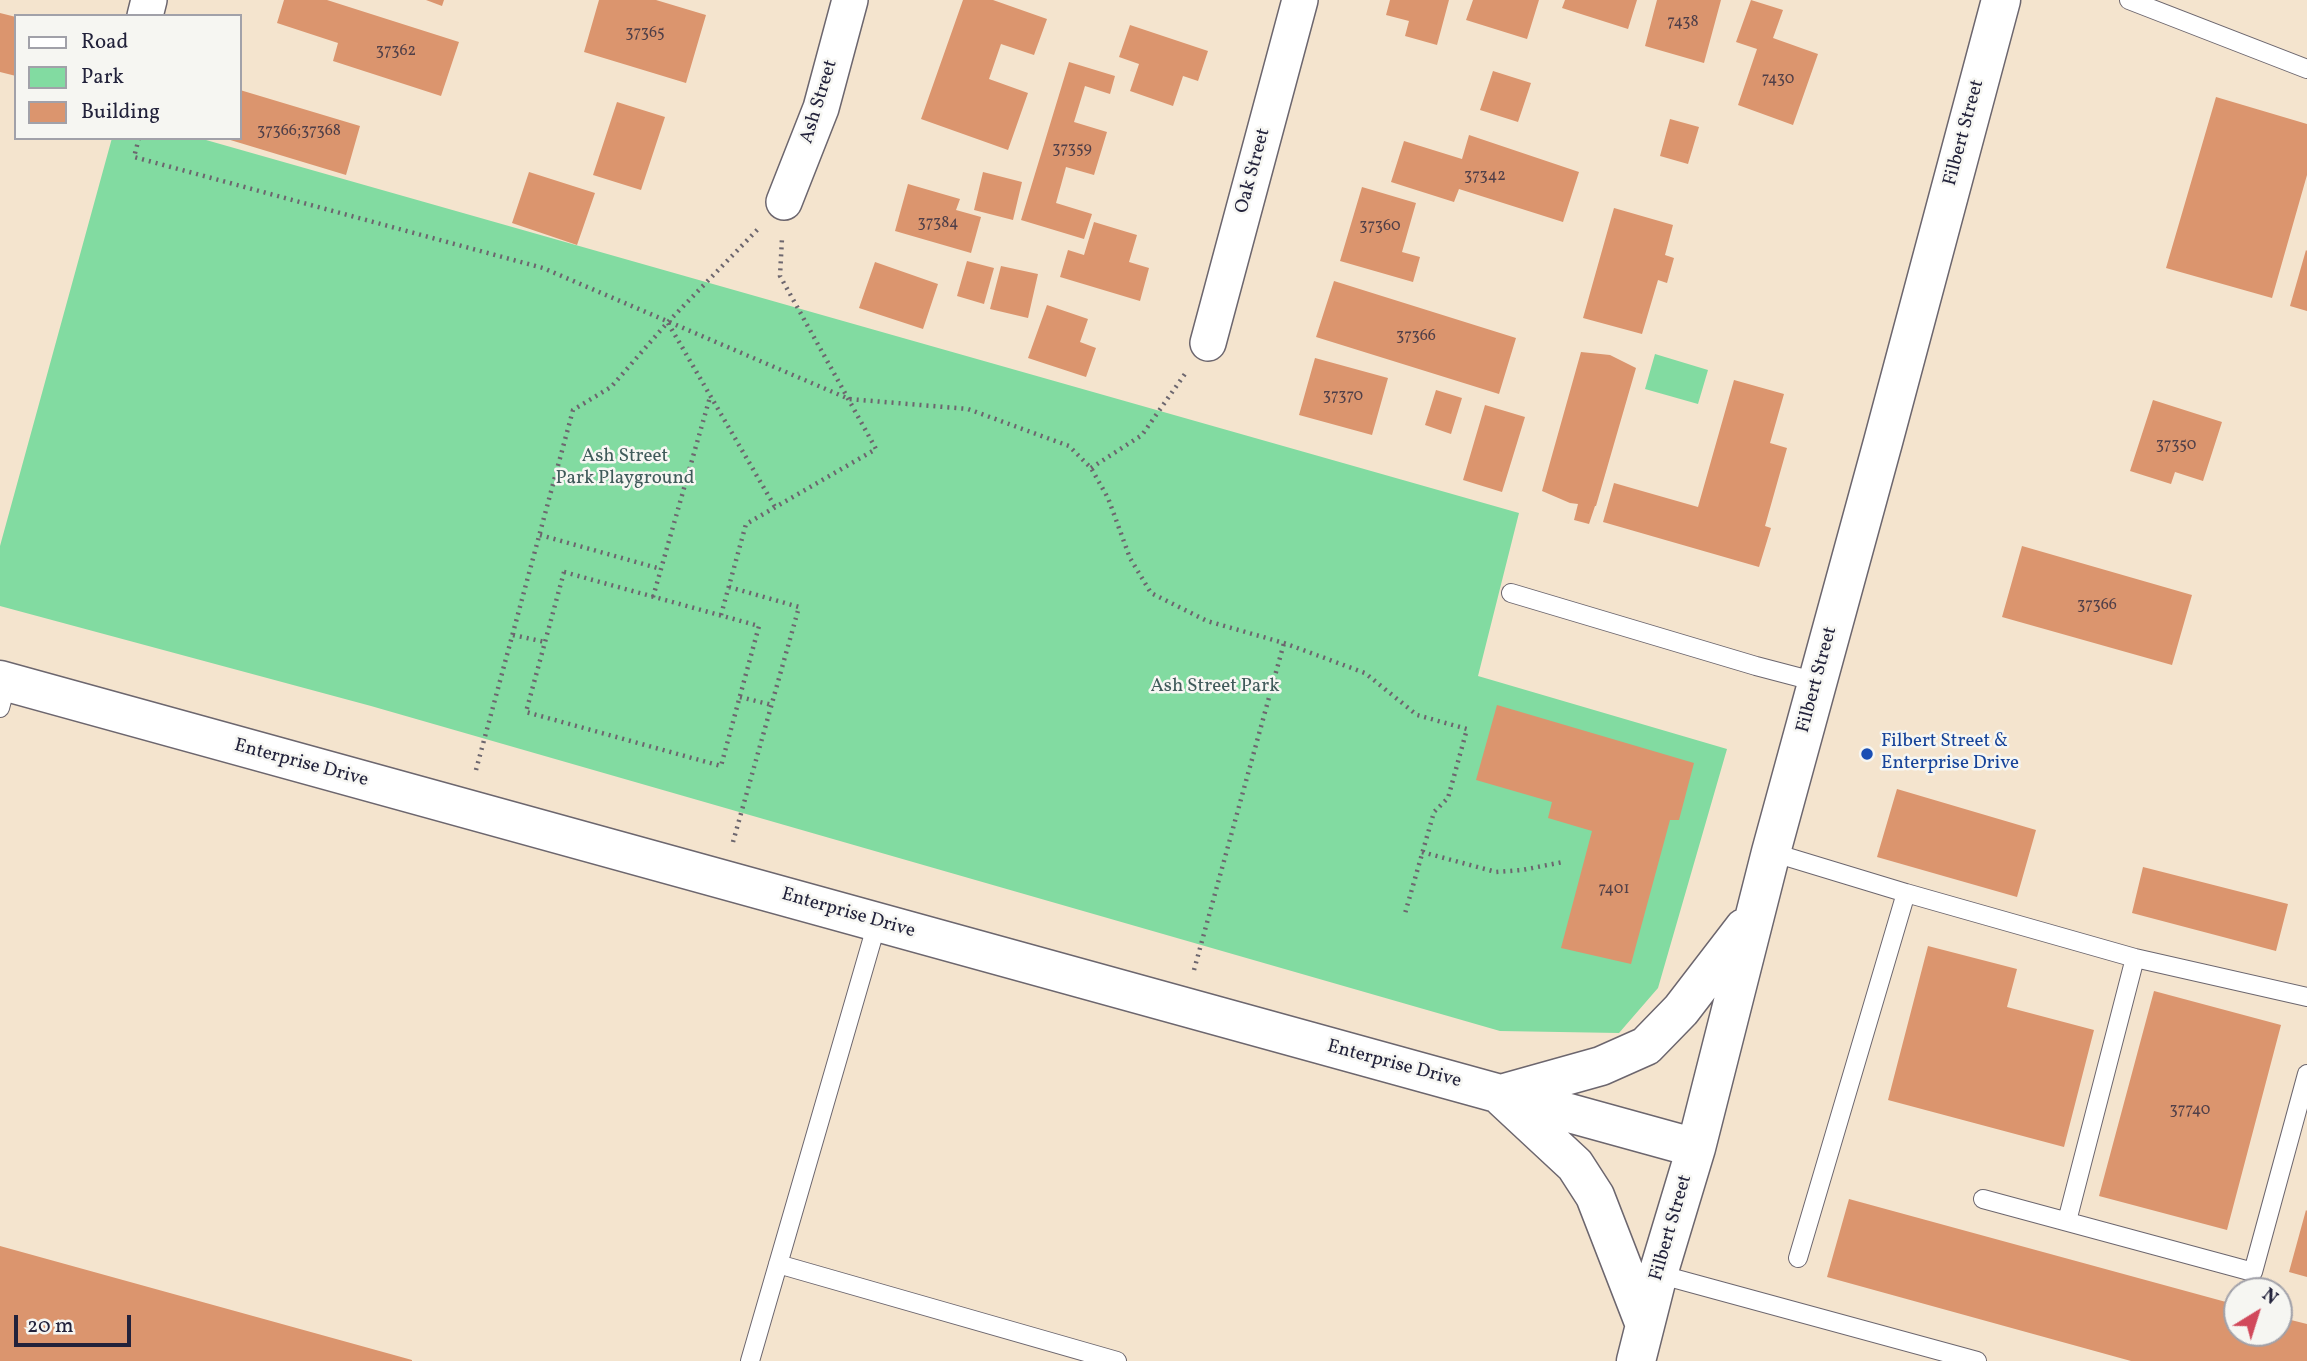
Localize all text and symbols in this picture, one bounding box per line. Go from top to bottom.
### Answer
house number: 7438 [1667,13,1699,33]
legend [14,14,242,140]
house number: 37365 [625,24,665,44]
text: Road [81,28,128,57]
house number: 37362 [376,42,416,62]
street label: Ash Street [796,57,844,147]
text: Park [81,63,124,92]
house number: 7430 [1762,70,1794,90]
street label: Filbert Street [1940,77,1990,189]
text: Building [81,98,160,127]
house number: 37366;37368 [257,122,341,142]
street label: Oak Street [1232,126,1276,216]
house number: 37359 [1052,140,1092,160]
house number: 37342 [1464,167,1506,187]
house number: 37384 [918,214,958,234]
house number: 37360 [1359,217,1401,237]
house number: 37366 [1396,327,1436,347]
house number: 37370 [1323,387,1363,407]
house number: 37350 [2156,436,2196,456]
park label: Ash Street Park Playground [555,447,695,491]
house number: 37366 [2077,596,2117,616]
street label: Filbert Street [1793,624,1843,736]
park label: Ash Street Park [1150,677,1280,699]
place label: Filbert Street & Enterprise Drive [1881,732,2019,776]
street label: Enterprise Drive [231,735,371,793]
marker: Filbert Street & Enterprise Drive [1859,746,1875,762]
house number: 7401 [1598,880,1630,900]
street label: Enterprise Drive [778,884,918,944]
street label: Enterprise Drive [1324,1036,1464,1094]
house number: 37740 [2170,1101,2210,1121]
street label: Filbert Street [1646,1172,1698,1284]
north arrow [2223,1277,2293,1347]
text: N [2256,1283,2283,1312]
scale bar [18,1302,135,1346]
text: 20 m [27,1312,73,1341]

